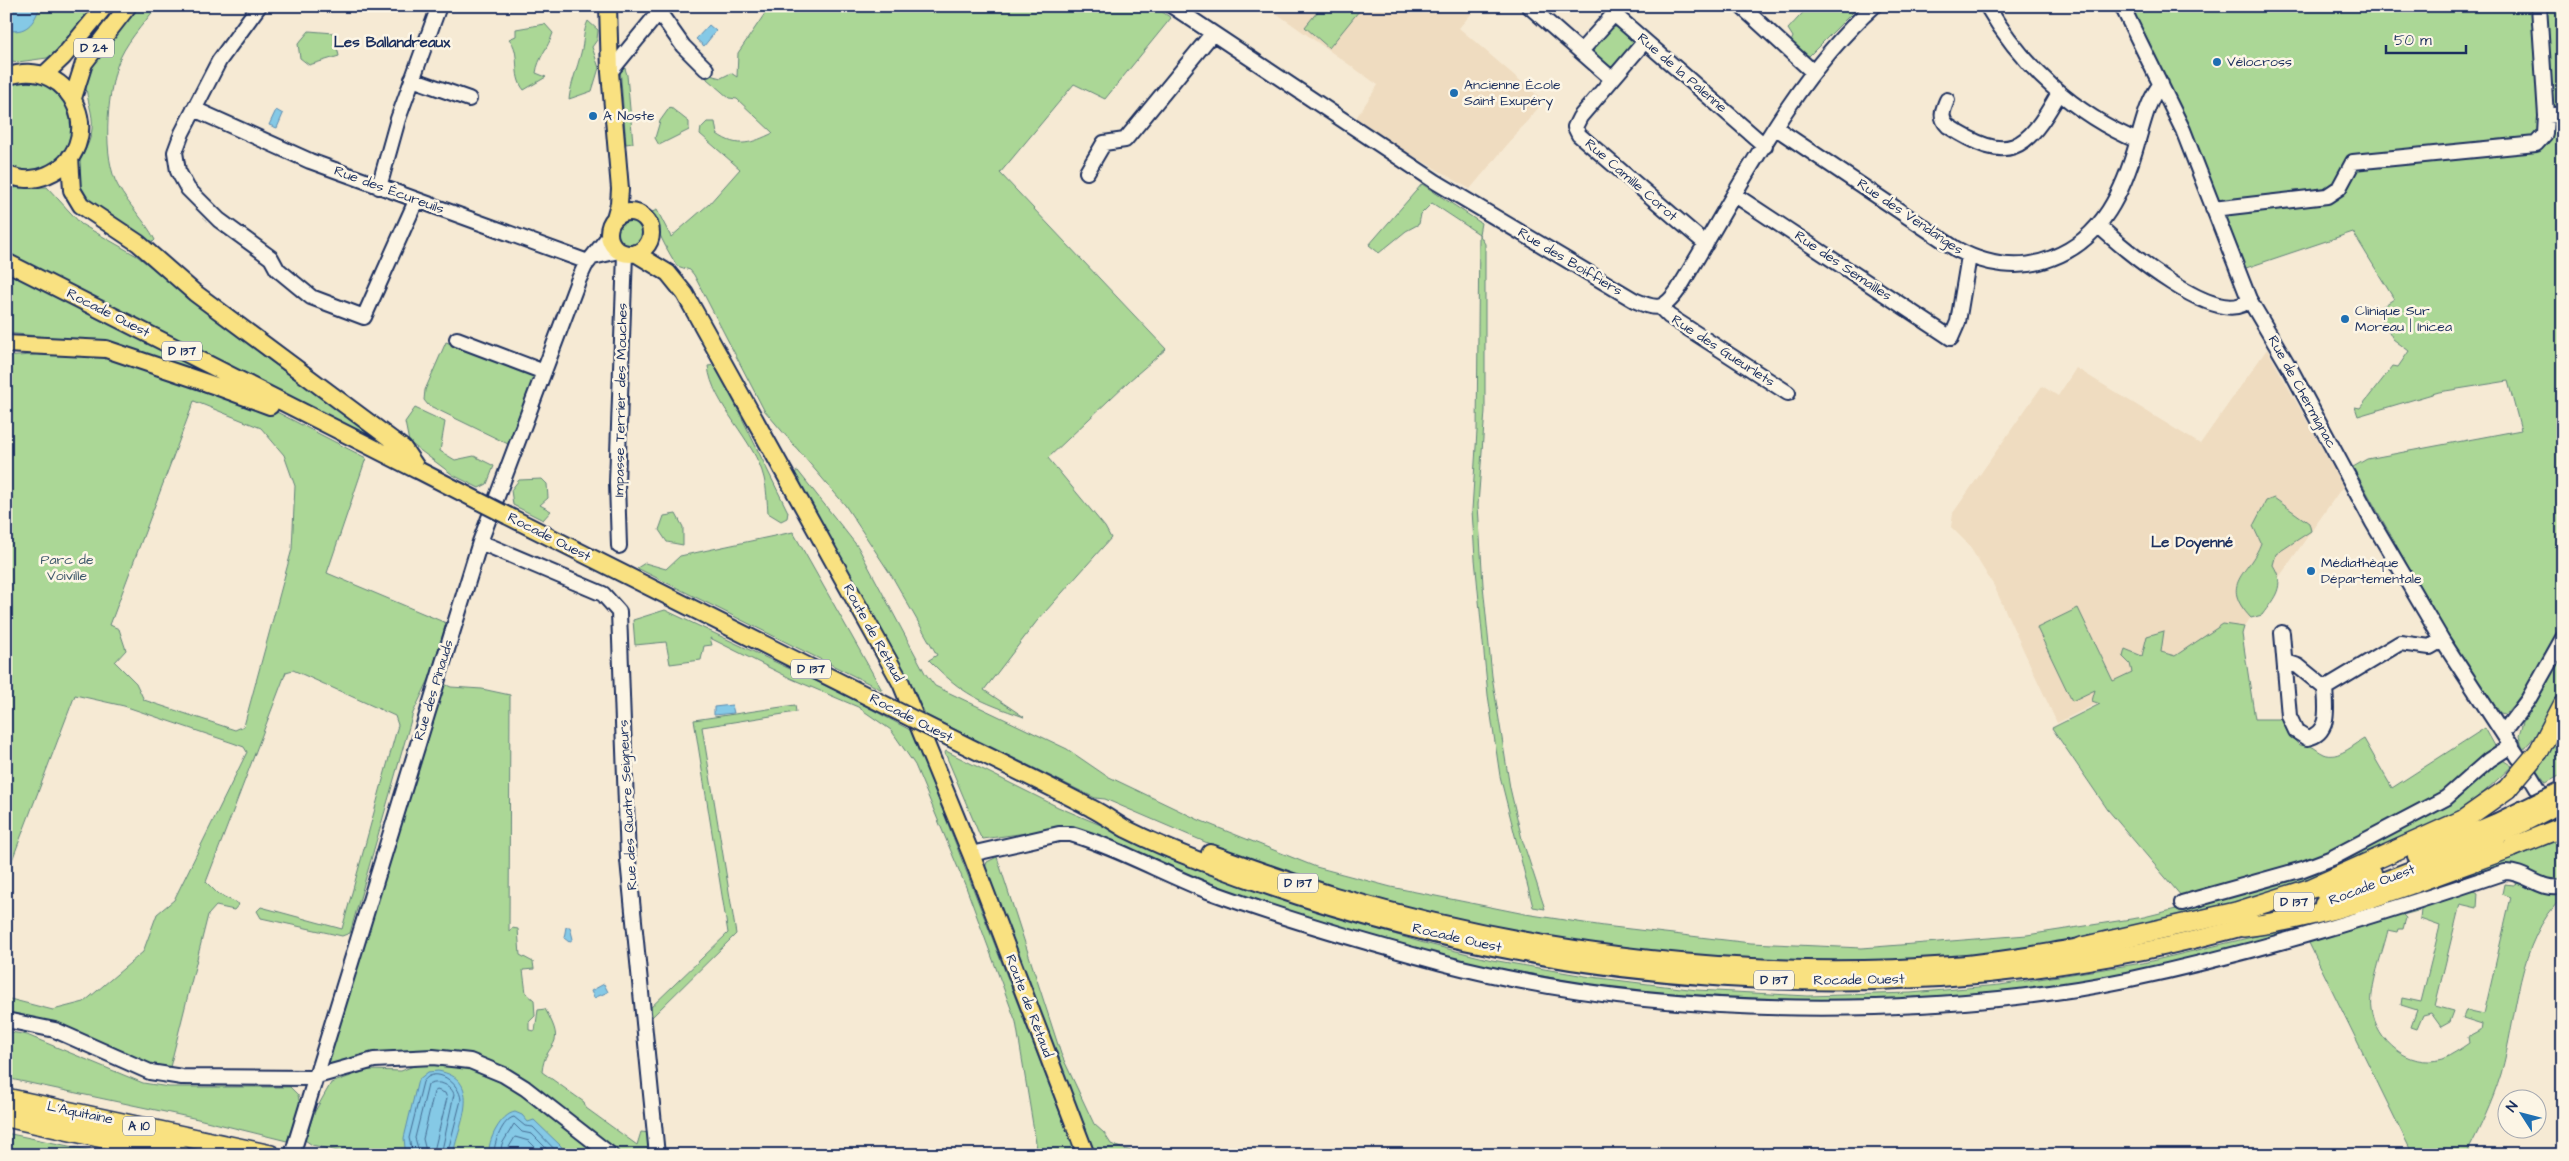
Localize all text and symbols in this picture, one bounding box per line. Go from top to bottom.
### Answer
scale bar [2386,22,2466,54]
street label: Rue de la Palenne [1633,28,1732,118]
text: 50 m [2394,30,2432,51]
district label: Les Ballandreaux [334,32,451,53]
road number: D 24 [74,38,114,58]
place label: Vélocross [2227,52,2292,72]
marker: Vélocross [2211,56,2223,68]
place label: Ancienne École Saint Exupéry [1464,75,1561,111]
marker: Ancienne École Saint Exupéry [1448,87,1460,99]
place label: A Noste [603,106,655,126]
marker: A Noste [587,110,599,122]
street label: Rue Camille Corot [1580,134,1682,226]
street label: Rue des Écureuils [331,161,447,219]
street label: Rue des Vendanges [1853,174,1967,260]
street label: Rue des Boiffiers [1514,223,1626,301]
street label: Rue des Semailles [1790,226,1896,306]
street label: Rocade Ouest [63,283,153,343]
place label: Clinique Sur Moreau | Inicea [2355,301,2452,337]
street label: Impasse Terrier des Mouches [609,303,633,497]
street label: Rue des Gueurlets [1668,310,1778,392]
marker: Clinique Sur Moreau | Inicea [2339,313,2351,325]
street label: Rue de Chermignac [2263,332,2341,452]
road number: D 137 [162,342,202,361]
street label: Rocade Ouest [504,507,594,567]
district label: Le Doyenné [2151,532,2233,554]
park label: Parc de Voiville [41,550,94,586]
place label: Médiathèque Départementale [2321,553,2422,589]
marker: Médiathèque Départementale [2305,565,2317,577]
street label: Route de Rétaud [838,581,908,685]
street label: Rue des Pinauds [409,637,459,743]
road number: D 137 [791,660,831,679]
street label: Rocade Ouest [866,688,956,748]
street label: Rue des Quatre Seigneurs [614,719,642,891]
street label: Rocade Ouest [2326,859,2418,911]
road number: D 137 [1278,874,1318,892]
road number: D 137 [2274,892,2314,912]
street label: Rocade Ouest [1410,918,1504,958]
street label: Route de Rétaud [1000,952,1058,1060]
street label: Rocade Ouest [1813,969,1905,991]
road number: D 137 [1754,970,1794,990]
north arrow [2496,1088,2546,1138]
street label: L'Aquitaine [45,1096,115,1130]
text: N [2502,1097,2523,1116]
road number: A 10 [123,1116,155,1136]

